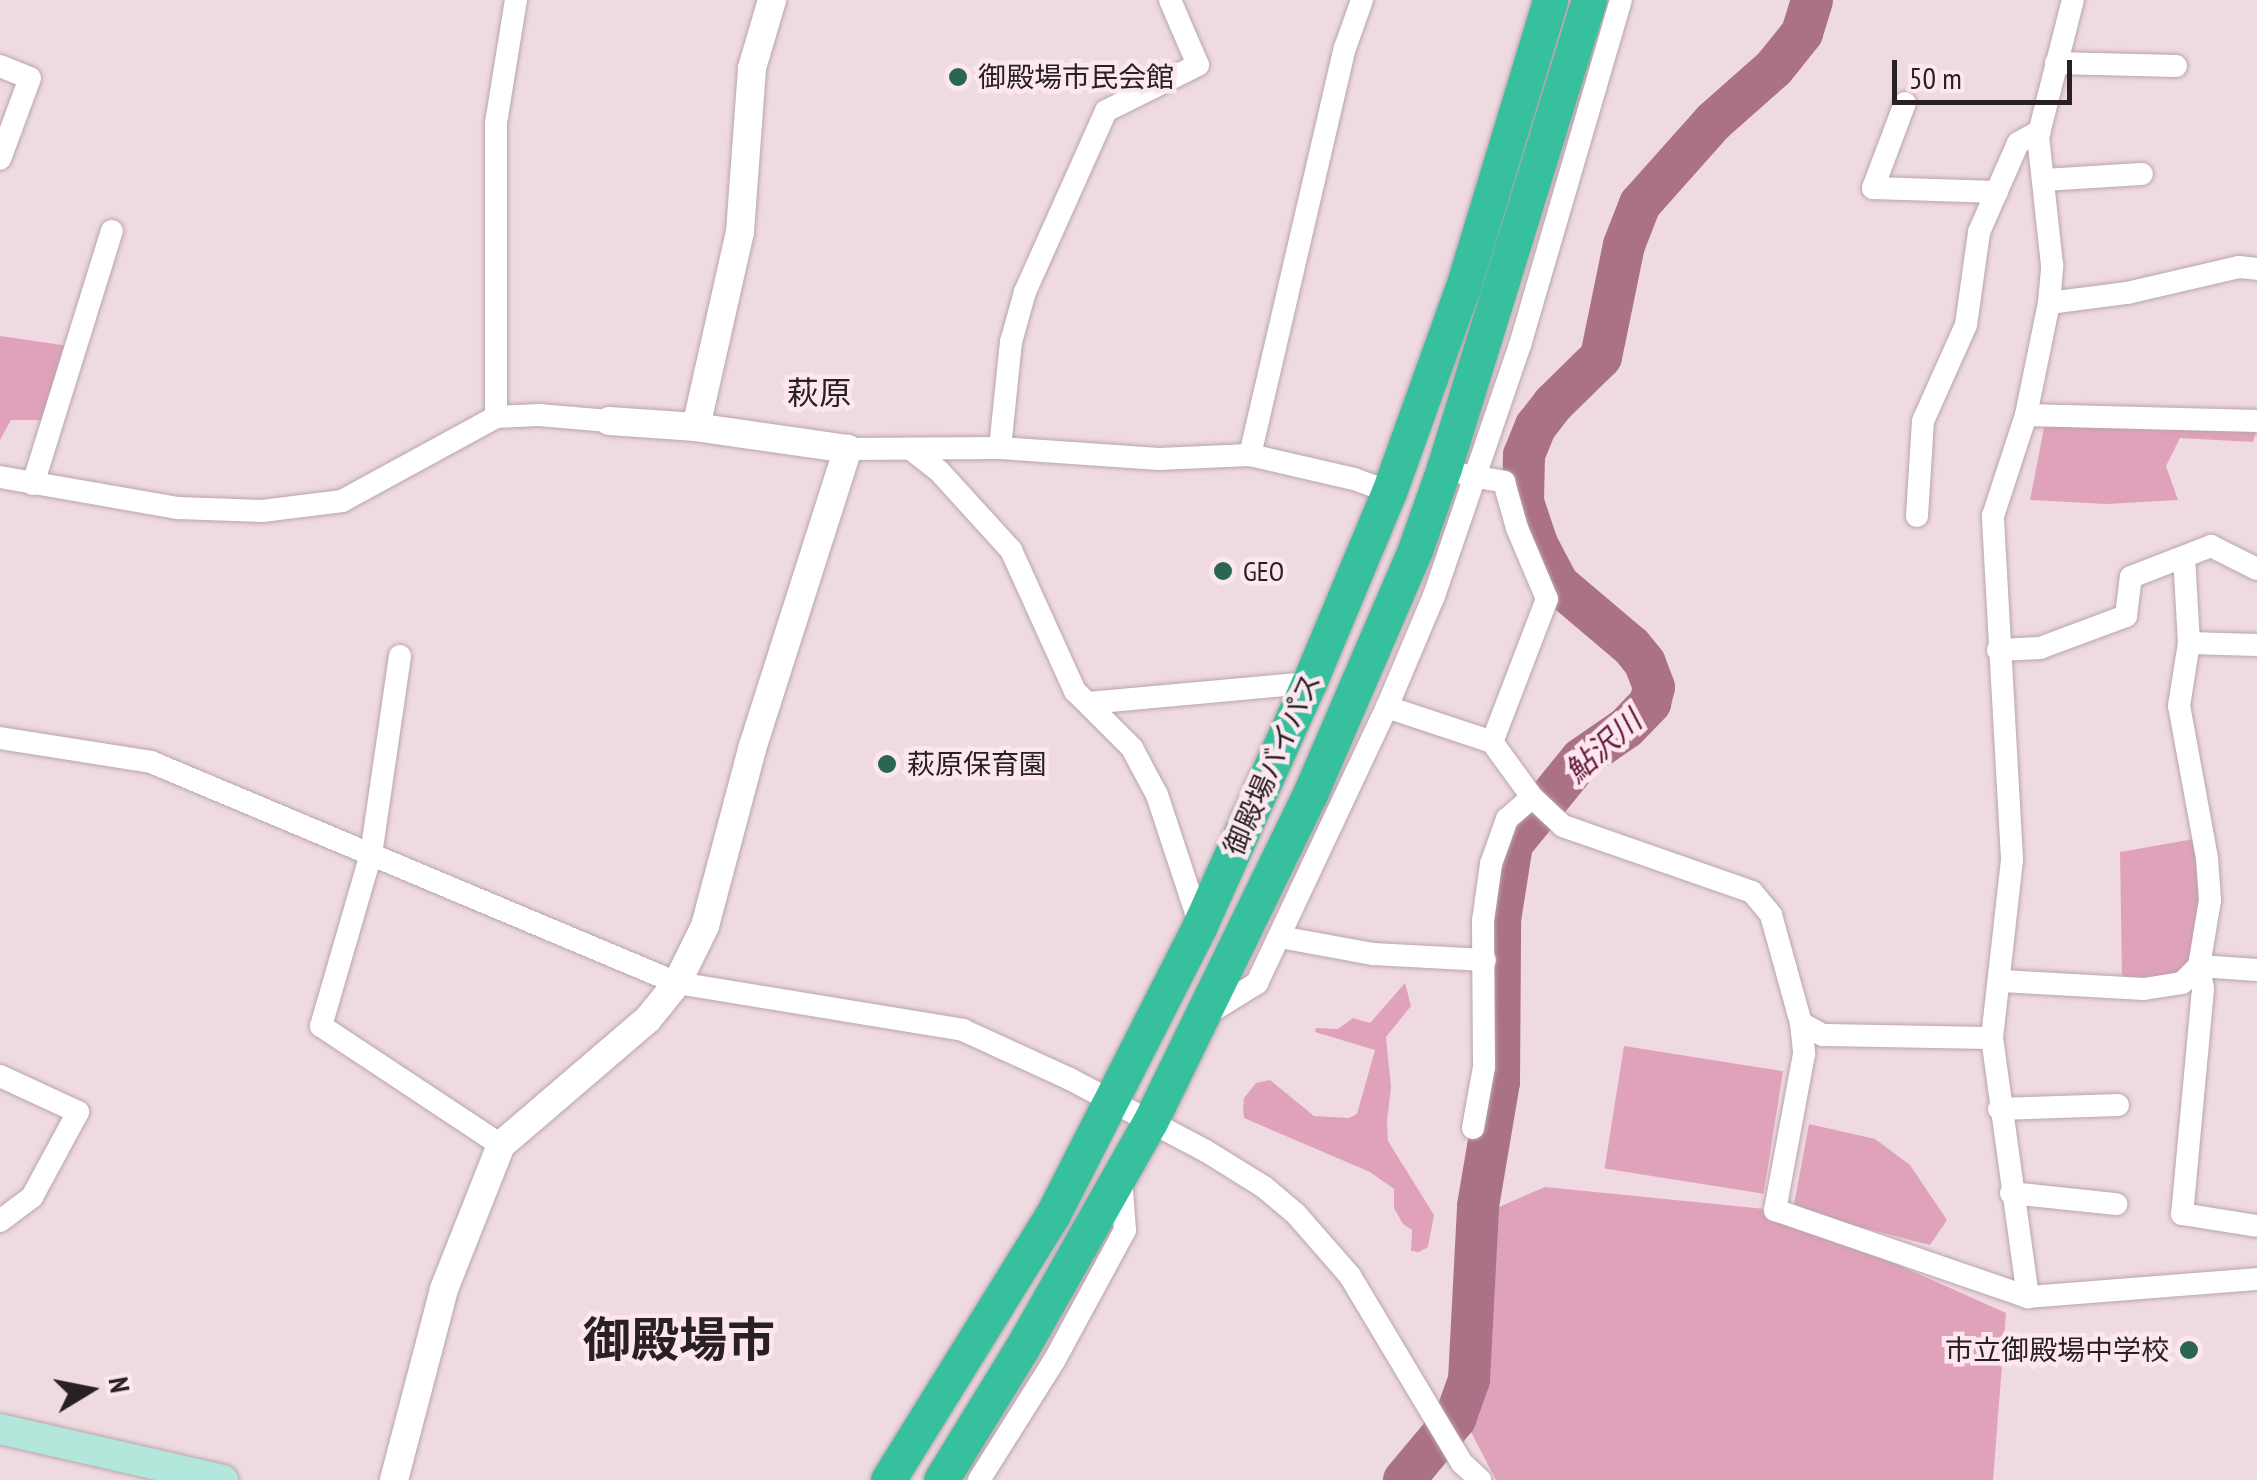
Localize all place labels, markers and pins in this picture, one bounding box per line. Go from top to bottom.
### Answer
place label: 御殿場市民会館 [978,60,1174,94]
marker: 御殿場市民会館 [947,66,969,88]
place label: GEO [1243,554,1284,588]
marker: GEO [1212,560,1234,582]
place label: 萩原保育園 [907,747,1047,781]
marker: 萩原保育園 [876,753,898,775]
place label: 市立御殿場中学校 [1945,1333,2169,1367]
marker: 市立御殿場中学校 [2178,1339,2200,1361]

